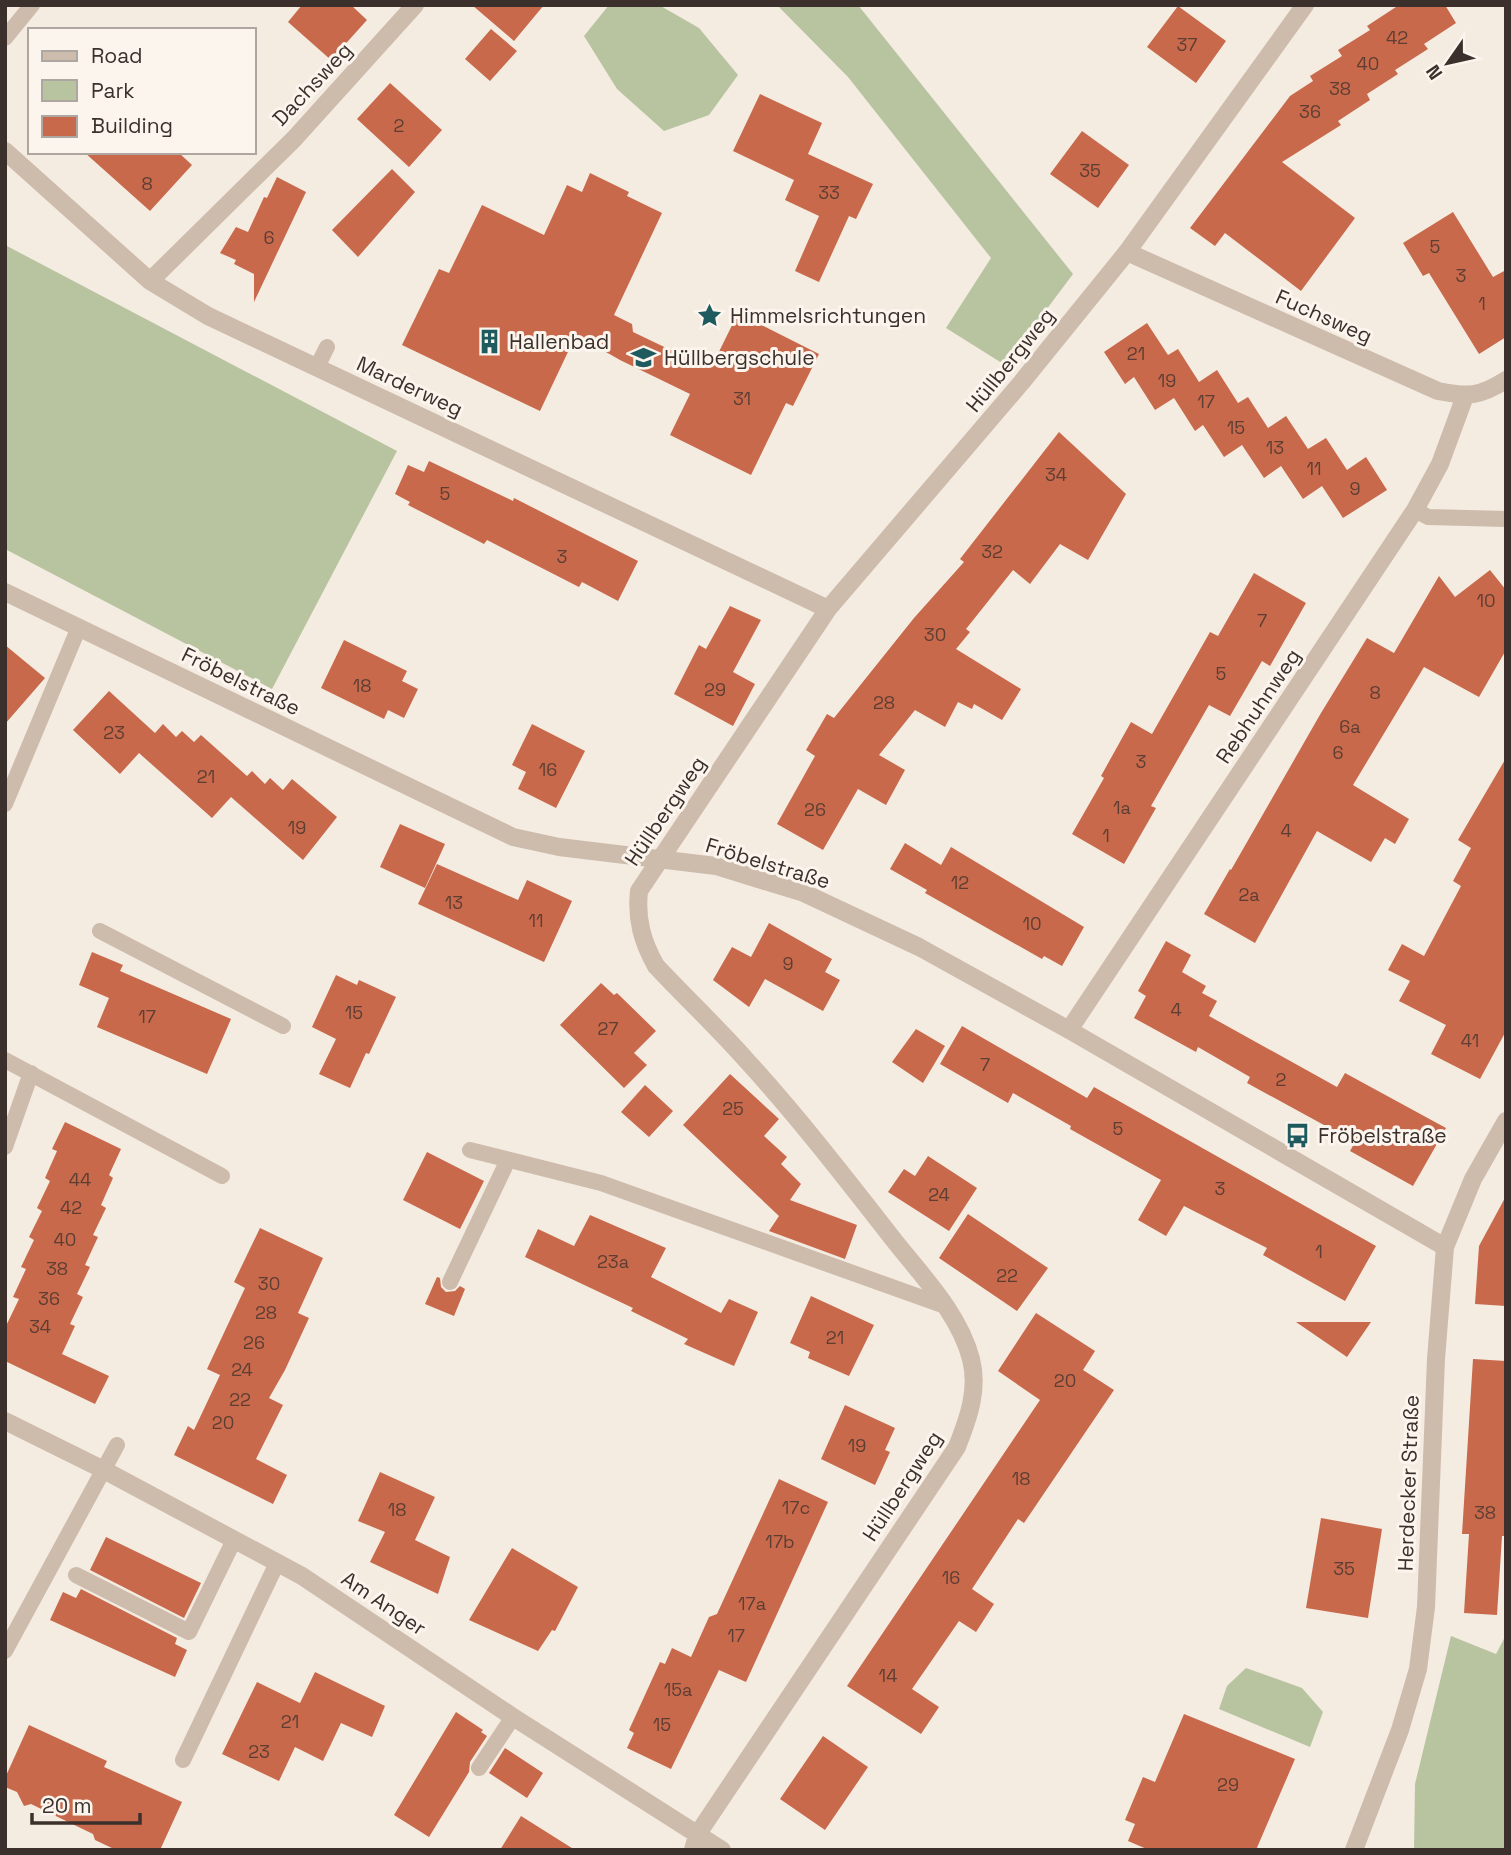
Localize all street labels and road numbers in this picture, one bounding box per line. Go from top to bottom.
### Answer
street label: Dachsweg [266,37,358,131]
street label: Fuchsweg [1271,283,1377,349]
street label: Hüllbergweg [960,302,1060,418]
street label: Marderweg [353,350,467,422]
street label: Fröbelstraße [177,641,305,721]
street label: Rebhuhnweg [1210,643,1306,769]
street label: Hüllbergweg [618,751,712,871]
street label: Fröbelstraße [703,831,833,895]
street label: Herdecker Straße [1391,1394,1425,1572]
street label: Hüllbergweg [856,1426,948,1546]
street label: Am Anger [337,1565,432,1641]

